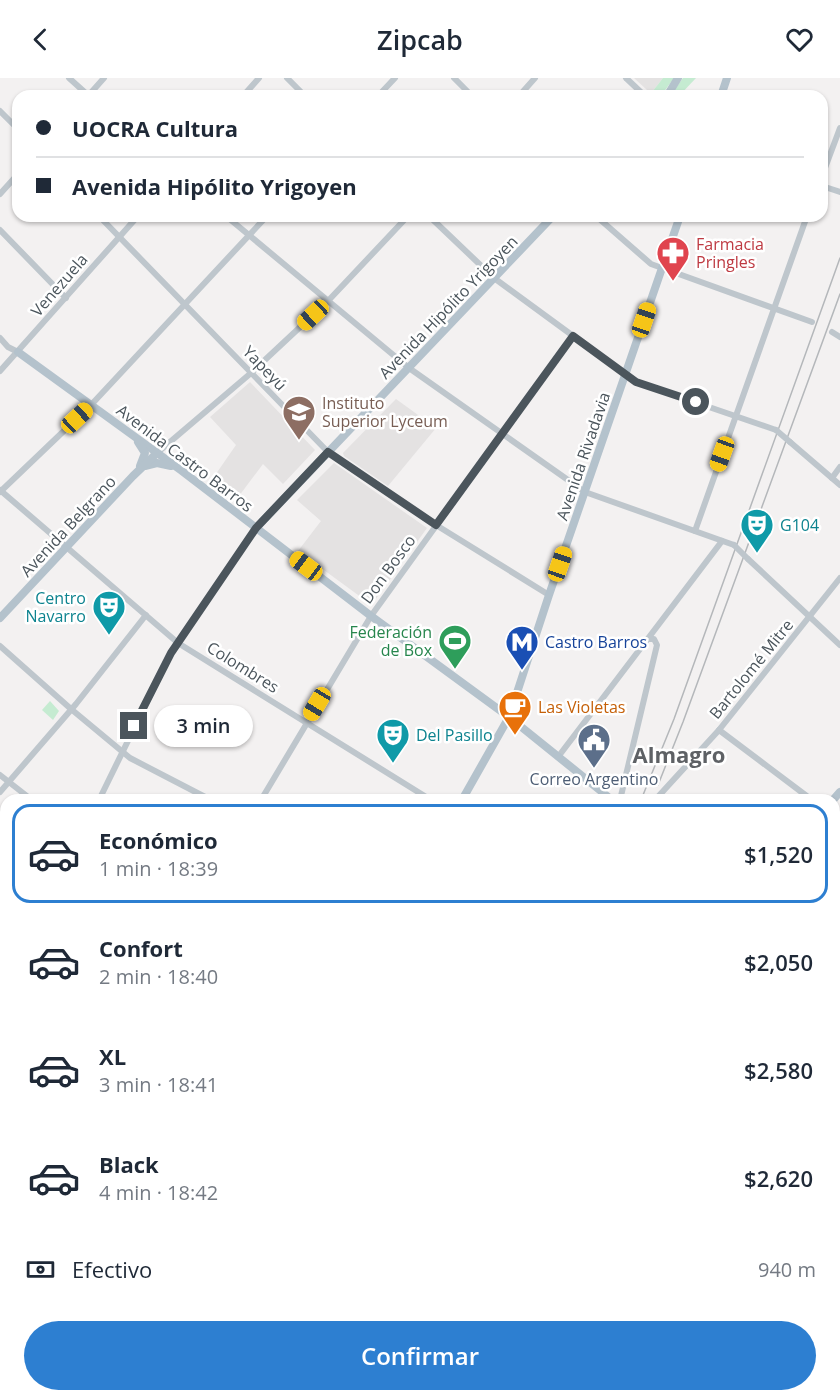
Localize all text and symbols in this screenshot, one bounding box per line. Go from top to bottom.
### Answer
text: Zipcab [377,21,463,58]
icon: back [24,23,57,56]
icon: heart [783,23,816,56]
text: UOCRA Cultura [72,113,238,143]
text: Avenida Hipólito Yrigoyen [72,171,357,201]
street label: Avenida Hipólito Yrigoyen [374,231,522,383]
place label: Farmacia Pringles [696,233,764,273]
pharmacy icon: Farmacia Pringles [655,235,691,282]
street label: Venezuela [26,249,92,321]
car [294,296,332,334]
car [630,300,658,340]
street label: Yapeyú [238,341,292,395]
route start [682,388,709,415]
street label: Avenida Rivadavia [551,389,615,523]
place label: Instituto Superior Lyceum [322,392,448,432]
school or university icon: Instituto Superior Lyceum [281,394,317,441]
car [58,399,96,437]
street label: Avenida Castro Barros [112,399,258,517]
car [707,434,737,474]
street label: Avenida Belgrano [15,471,121,581]
theatre icon: G104 [739,507,775,554]
place label: G104 [780,514,819,536]
street label: Don Bosco [356,530,420,608]
car [546,544,574,584]
car [286,548,326,584]
place label: Centro Navarro [25,587,86,627]
theatre icon: Centro Navarro [91,589,127,636]
street label: Bartolomé Mitre [704,615,798,723]
place label: Federación de Box [349,621,433,661]
sports icon: Federación de Box [437,623,473,670]
metro station icon: Castro Barros [504,624,540,671]
place label: Castro Barros [545,631,647,653]
street label: Colombres [203,636,283,698]
car [300,684,334,724]
cafe icon: Las Violetas [497,689,533,736]
place label: Las Violetas [538,696,625,718]
callout: 3 min [155,705,254,747]
route end [120,712,147,739]
text: 3 min [177,712,231,739]
theatre icon: Del Pasillo [375,717,411,764]
public building icon: Correo Argentino [576,722,612,769]
place label: Del Pasillo [416,724,493,746]
district label: Almagro [633,739,725,769]
place label: Correo Argentino [530,768,658,790]
text: Económico [99,825,218,855]
icon: car [27,827,81,881]
text: $1,520 [744,839,813,869]
text: 1 min · 18:39 [99,855,218,882]
text: Confort [99,933,183,963]
icon: car [27,935,81,989]
text: $2,050 [744,947,813,977]
text: 2 min · 18:40 [99,963,218,990]
text: XL [99,1041,126,1071]
icon: car [27,1043,81,1097]
text: $2,580 [744,1055,813,1085]
text: 3 min · 18:41 [99,1071,218,1098]
text: Black [99,1149,159,1179]
icon: car [27,1151,81,1205]
text: $2,620 [744,1163,813,1193]
text: 4 min · 18:42 [99,1179,218,1206]
icon: cash [24,1253,57,1286]
text: Efectivo [72,1254,152,1284]
text: 940 m [758,1256,816,1283]
button: Confirmar [24,1321,816,1390]

